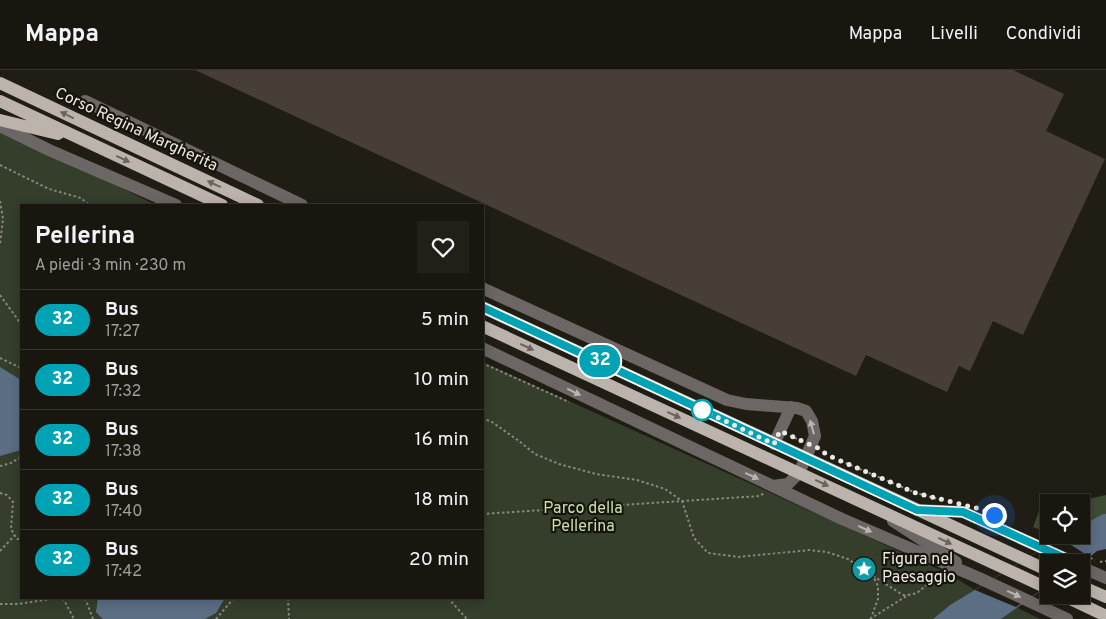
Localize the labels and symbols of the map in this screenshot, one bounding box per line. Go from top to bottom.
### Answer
street label: Corso Regina Margherita [51,83,221,177]
one-way arrow [60,111,74,119]
one-way arrow [116,155,130,163]
one-way arrow [207,180,221,188]
one-way arrow [520,343,534,351]
line badge: 32 [578,345,622,377]
one-way arrow [567,388,581,396]
unlabelled marker [691,399,713,421]
one-way arrow [667,411,681,419]
one-way arrow [808,419,816,434]
one-way arrow [745,473,759,481]
one-way arrow [814,479,829,488]
park label: Parco della Pellerina [543,499,623,537]
your location [982,503,1007,528]
one-way arrow [858,525,872,533]
one-way arrow [938,538,952,546]
place label: Figura nel Paesaggio [882,550,956,588]
place icon: Figura nel Paesaggio [851,556,877,582]
one-way arrow [1007,590,1022,599]

